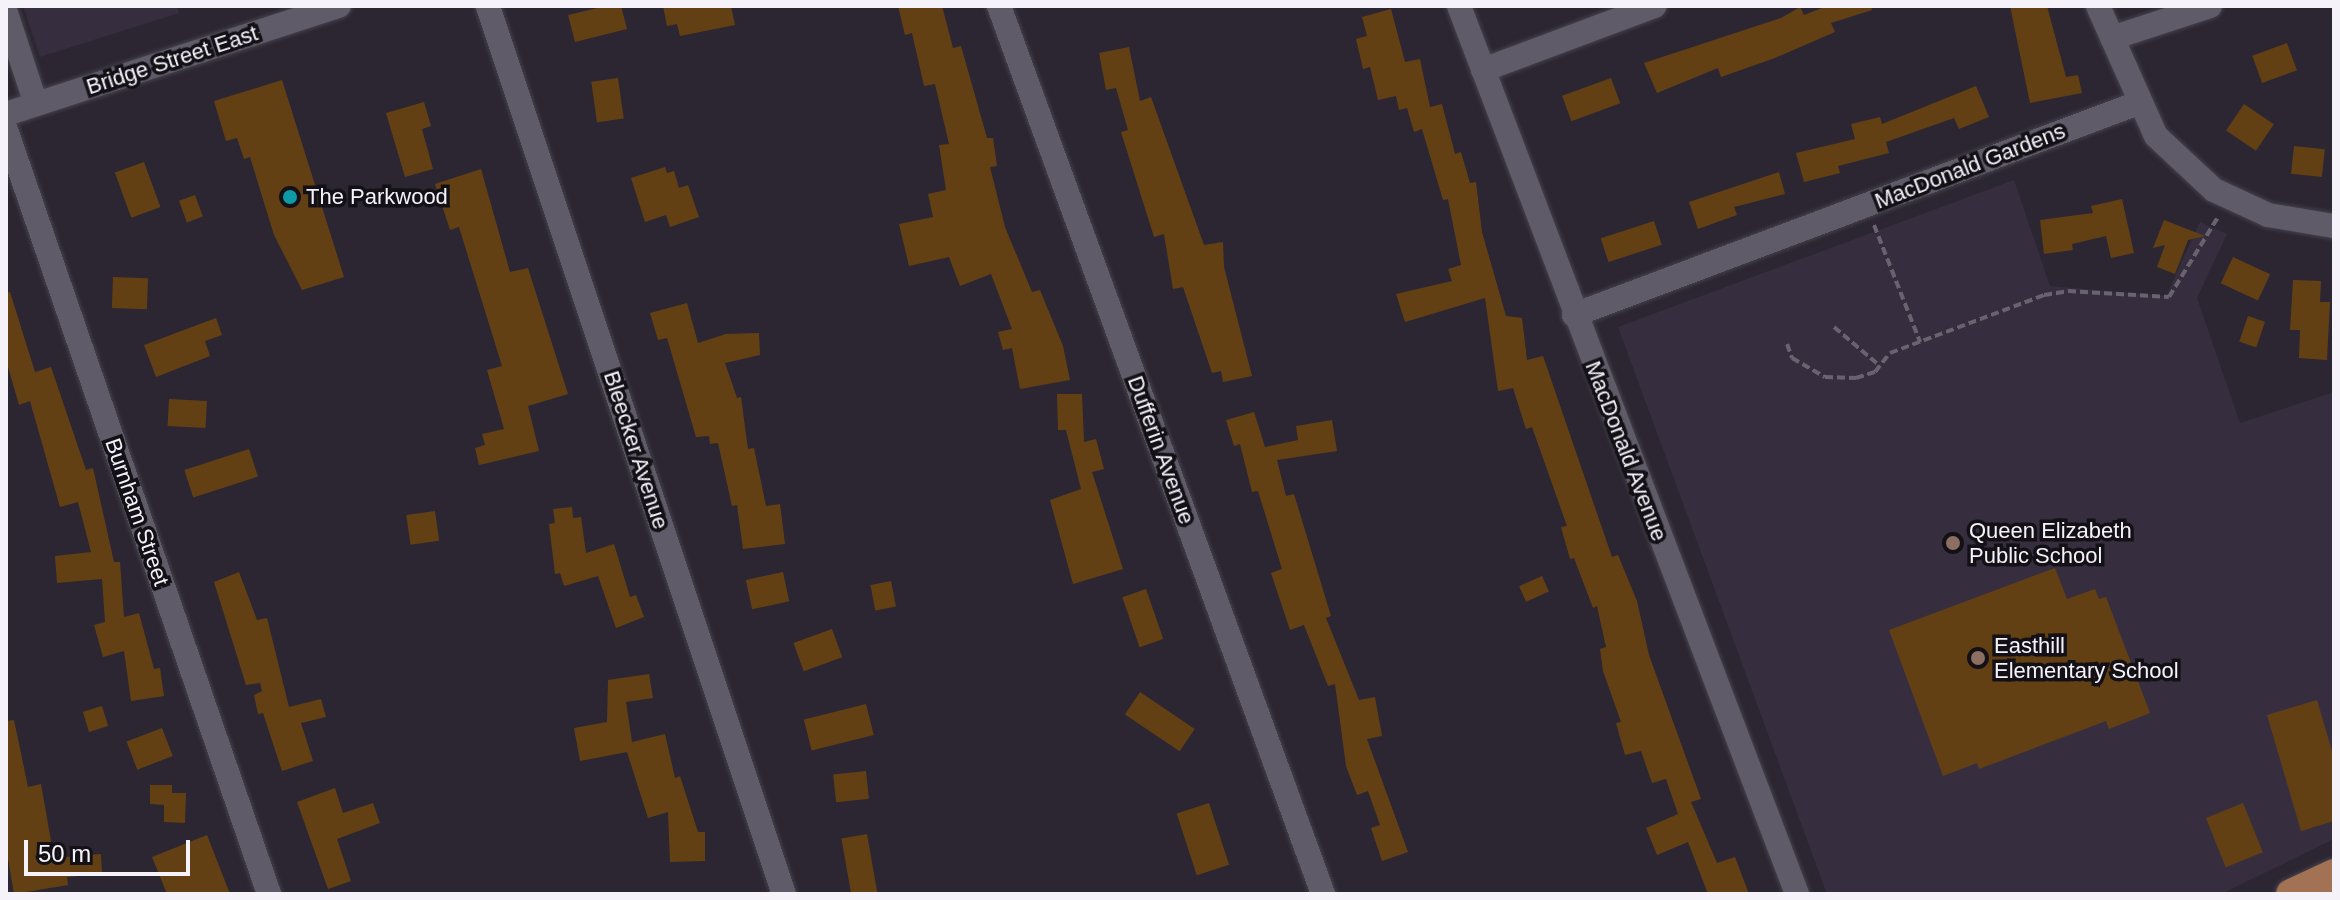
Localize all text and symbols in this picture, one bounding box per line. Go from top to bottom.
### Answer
street label: Bridge Street East [83,20,261,100]
street label: MacDonald Gardens [1871,118,2069,214]
place label: The Parkwood [306,184,448,210]
marker: The Parkwood [281,188,299,206]
street label: MacDonald Avenue [1579,357,1673,545]
street label: Bleecker Avenue [598,367,674,533]
street label: Dufferin Avenue [1122,372,1200,528]
street label: Burnham Street [99,435,175,589]
place label: Queen Elizabeth Public School [1969,517,2132,568]
marker: Queen Elizabeth Public School [1944,534,1962,552]
place label: Easthill Elementary School [1994,632,2179,684]
marker: Easthill Elementary School [1969,649,1987,667]
scale bar [28,824,194,874]
text: 50 m [38,840,91,867]

